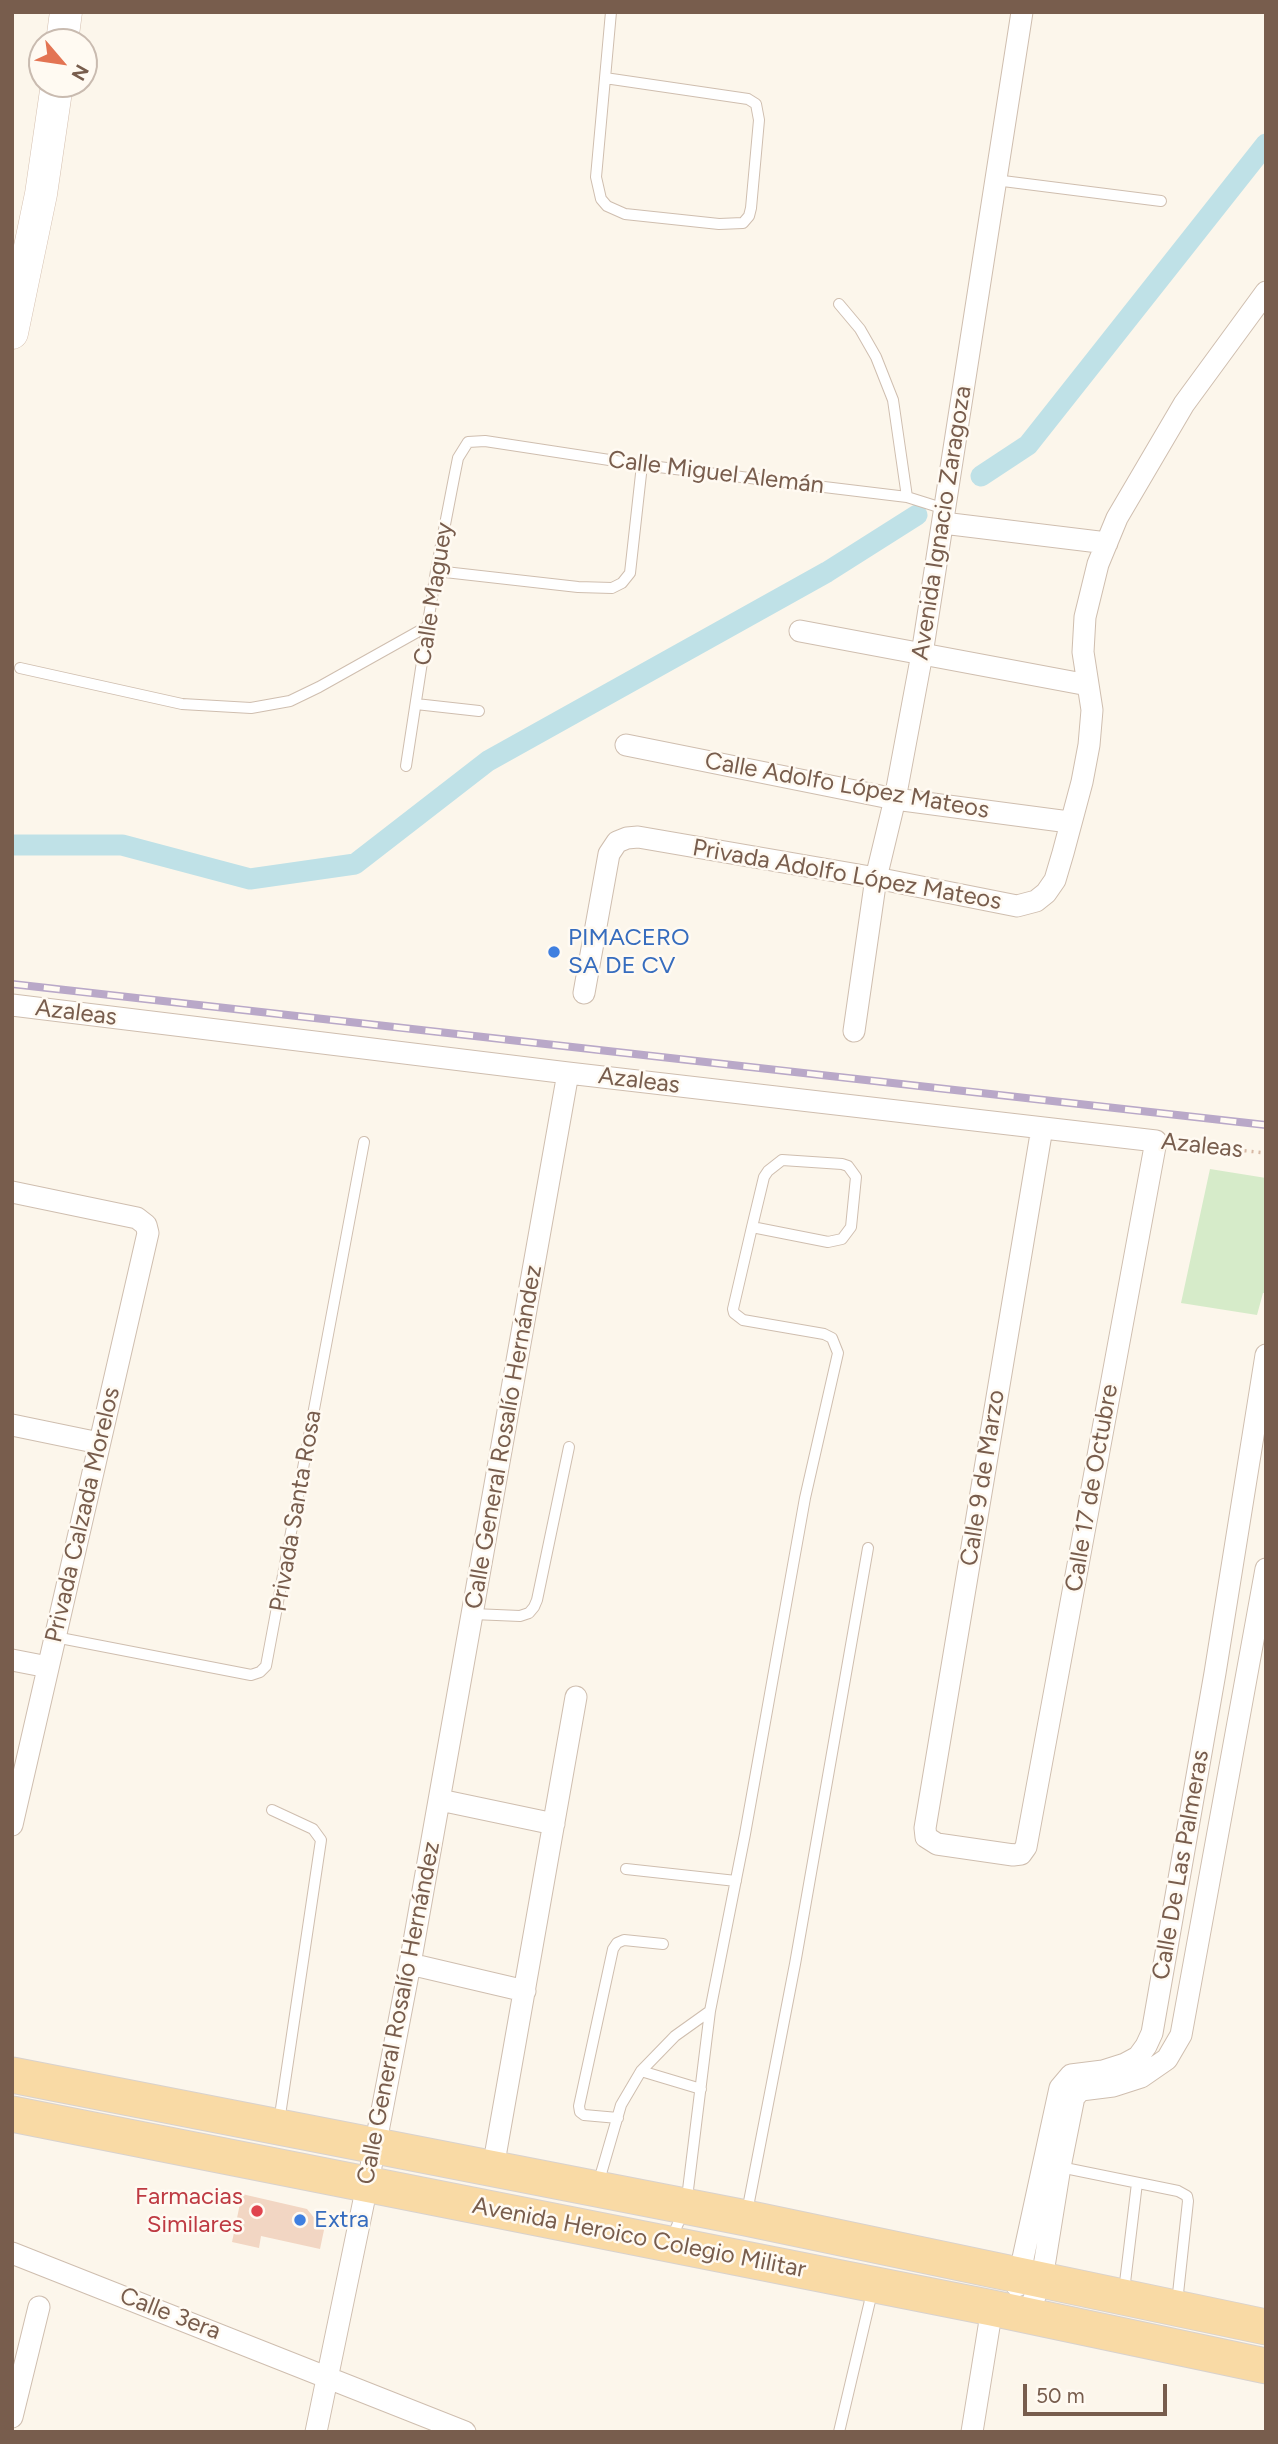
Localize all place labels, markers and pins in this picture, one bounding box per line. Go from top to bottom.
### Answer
place label: PIMACERO SA DE CV [568,924,690,980]
marker: PIMACERO SA DE CV [546,944,562,960]
place label: Farmacias Similares [135,2183,243,2239]
marker: Farmacias Similares [249,2203,265,2219]
place label: Extra [314,2206,369,2234]
marker: Extra [292,2212,308,2228]

